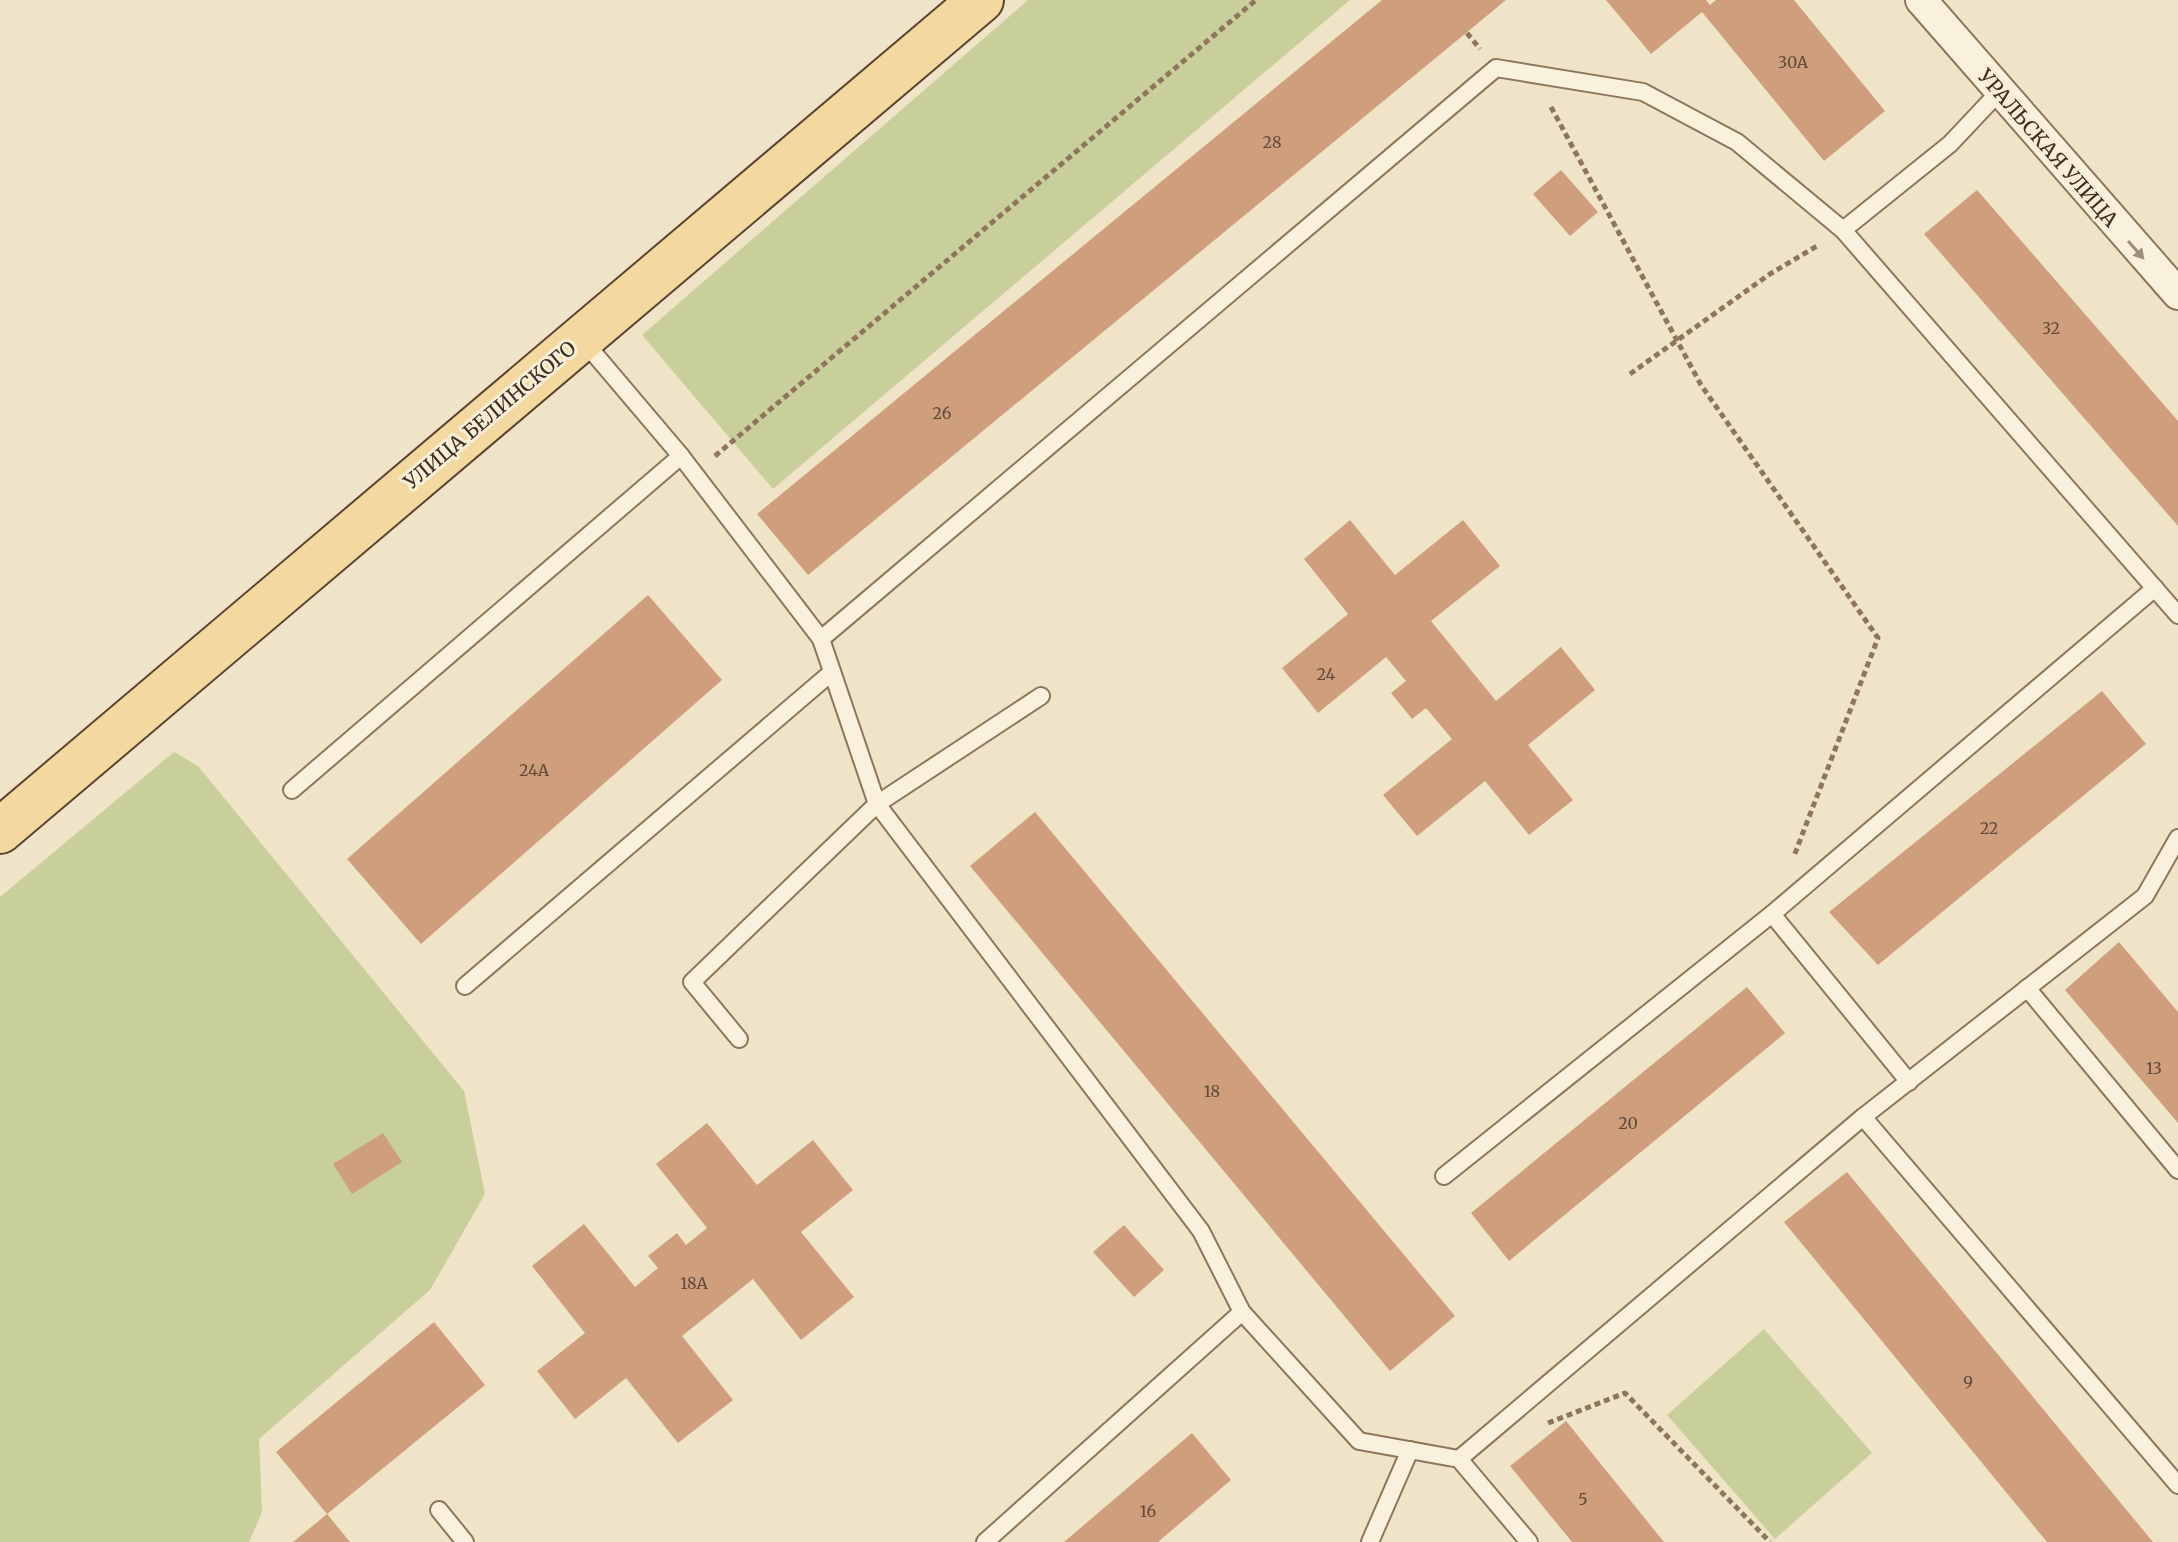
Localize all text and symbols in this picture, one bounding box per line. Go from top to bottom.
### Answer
house number: 30А [1778,52,1809,72]
street label: УРАЛЬСКАЯ УЛИЦА [1972,63,2124,232]
house number: 28 [1263,132,1281,152]
one-way arrow [2127,240,2145,259]
house number: 32 [2042,318,2060,338]
street label: УЛИЦА БЕЛИНСКОГО [398,335,581,495]
house number: 26 [933,403,952,423]
house number: 24 [1317,664,1336,684]
house number: 24А [519,760,550,780]
house number: 22 [1980,818,1998,838]
house number: 13 [2146,1058,2162,1078]
house number: 18 [1204,1081,1220,1101]
house number: 20 [1618,1113,1638,1133]
house number: 18А [680,1273,708,1293]
house number: 9 [1963,1372,1973,1392]
house number: 5 [1578,1489,1588,1509]
house number: 16 [1140,1501,1156,1521]

